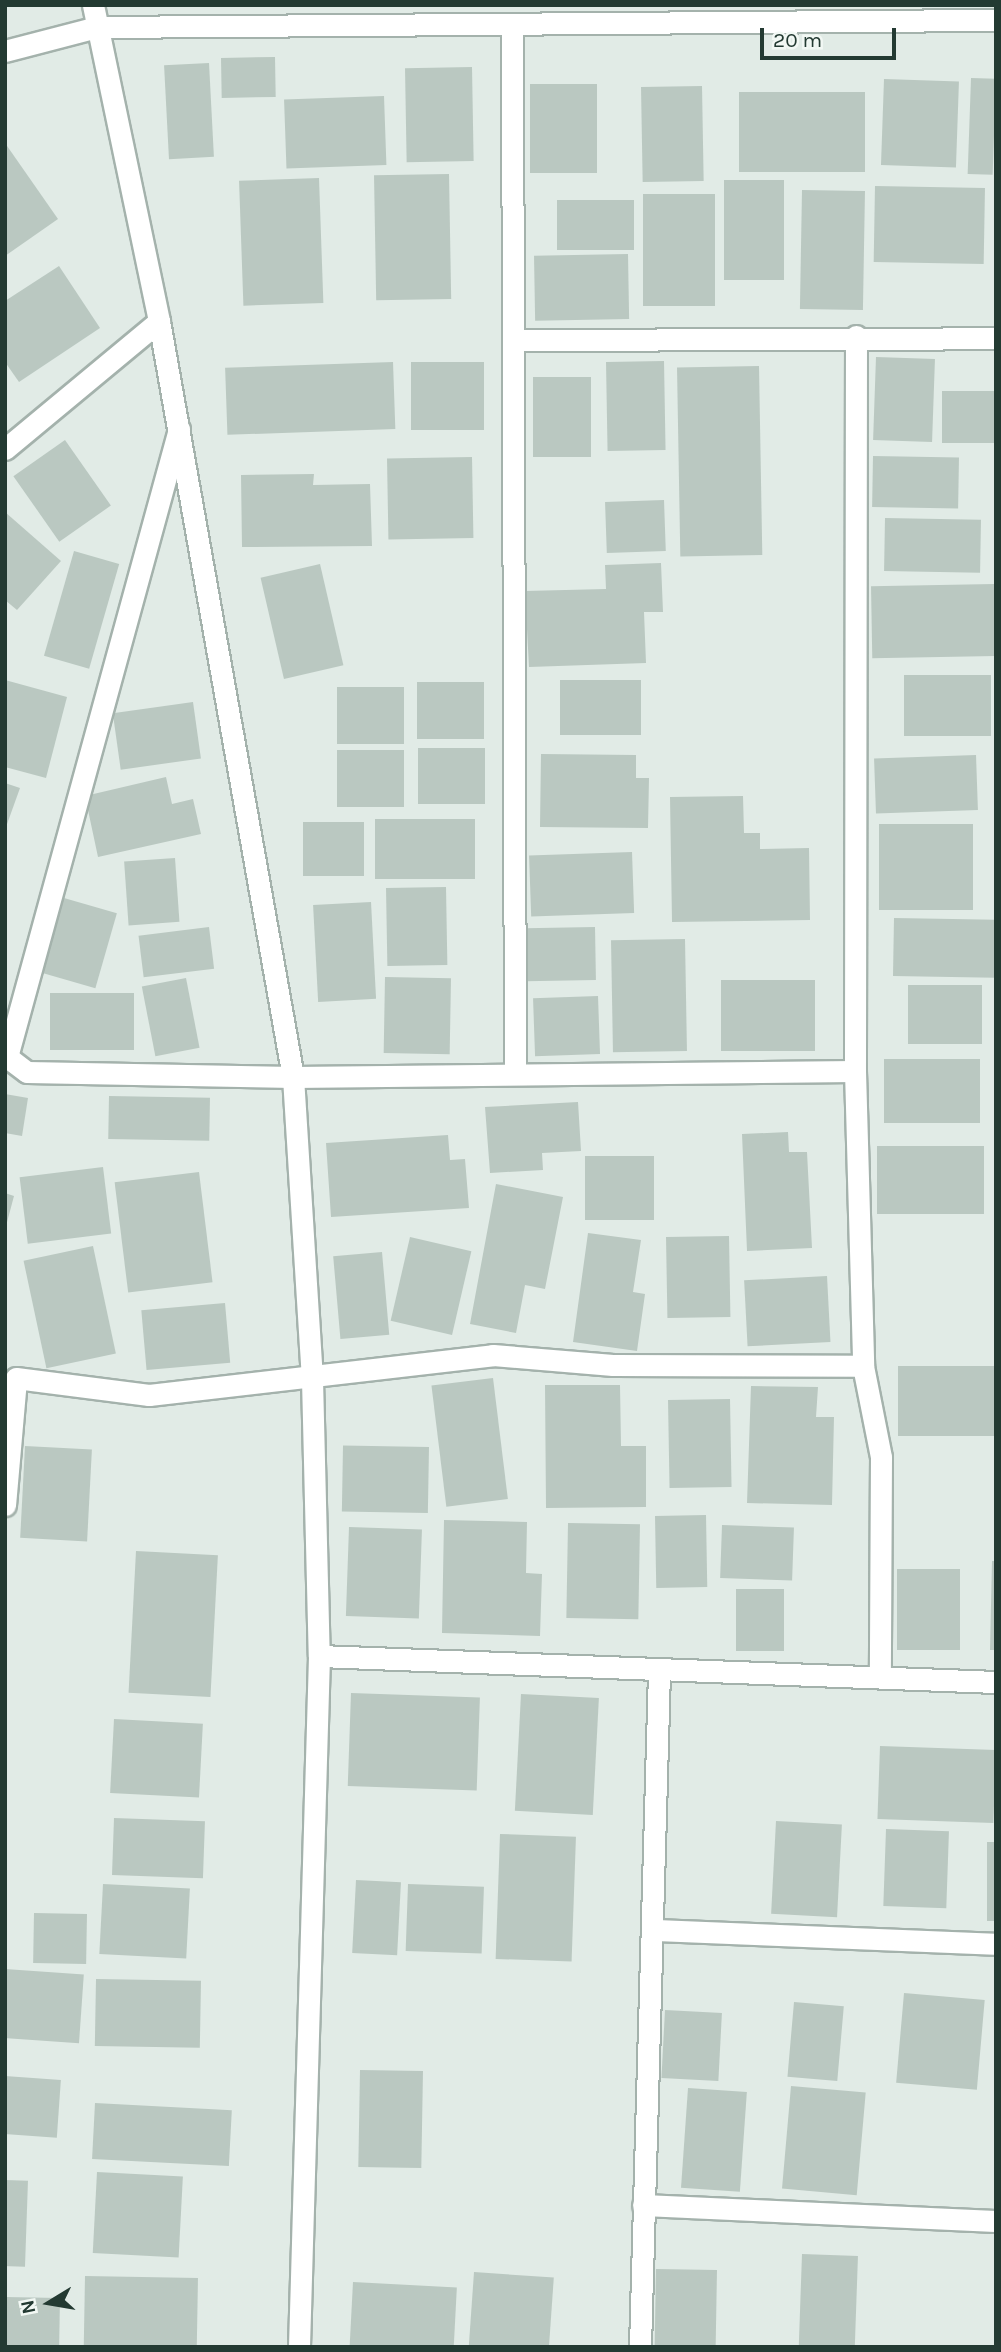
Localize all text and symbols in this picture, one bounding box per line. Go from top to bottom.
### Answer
scale bar [763,14,900,58]
text: 20 m [773,28,822,52]
north arrow [14,2268,84,2338]
text: N [16,2298,40,2316]

